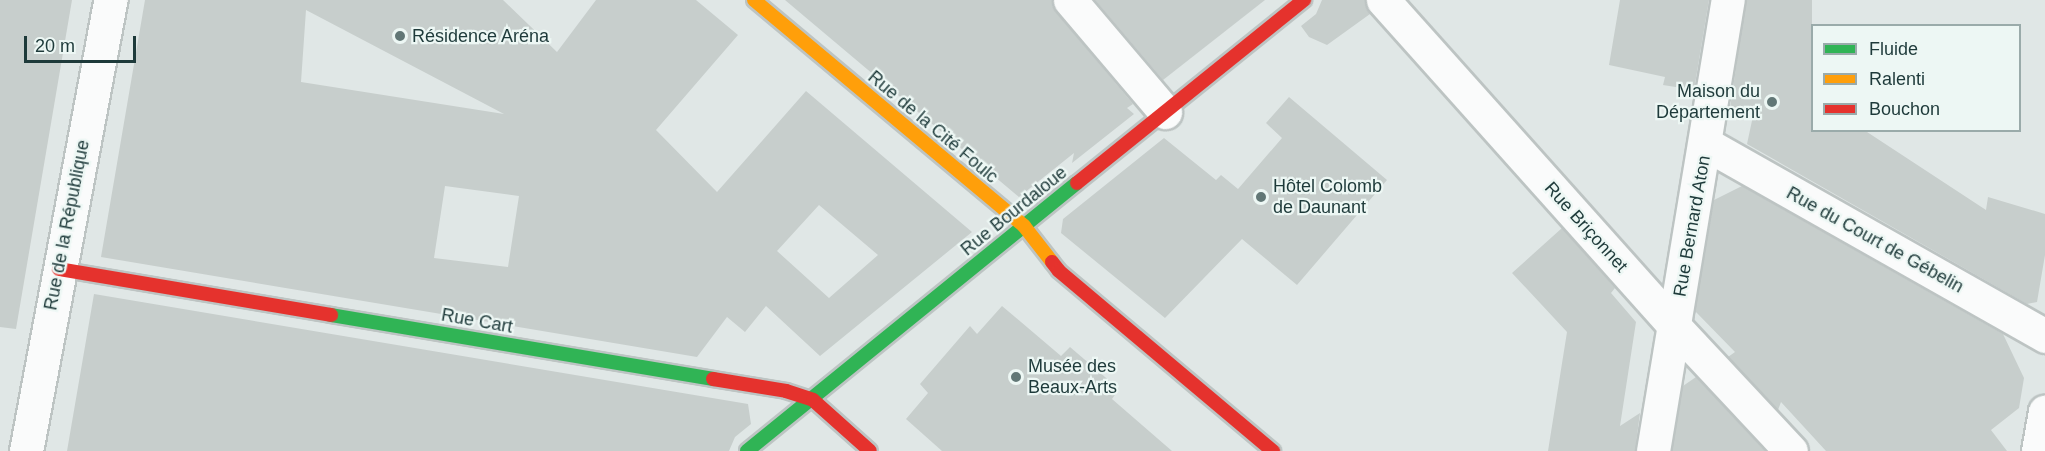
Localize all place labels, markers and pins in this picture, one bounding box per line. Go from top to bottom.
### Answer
place label: Résidence Aréna [412,25,550,47]
marker: Résidence Aréna [393,29,407,43]
place label: Maison du Département [1656,81,1760,124]
marker: Maison du Département [1765,95,1779,109]
place label: Hôtel Colomb de Daunant [1273,176,1382,219]
marker: Hôtel Colomb de Daunant [1254,190,1268,204]
place label: Musée des Beaux-Arts [1028,356,1117,398]
marker: Musée des Beaux-Arts [1009,370,1023,384]

